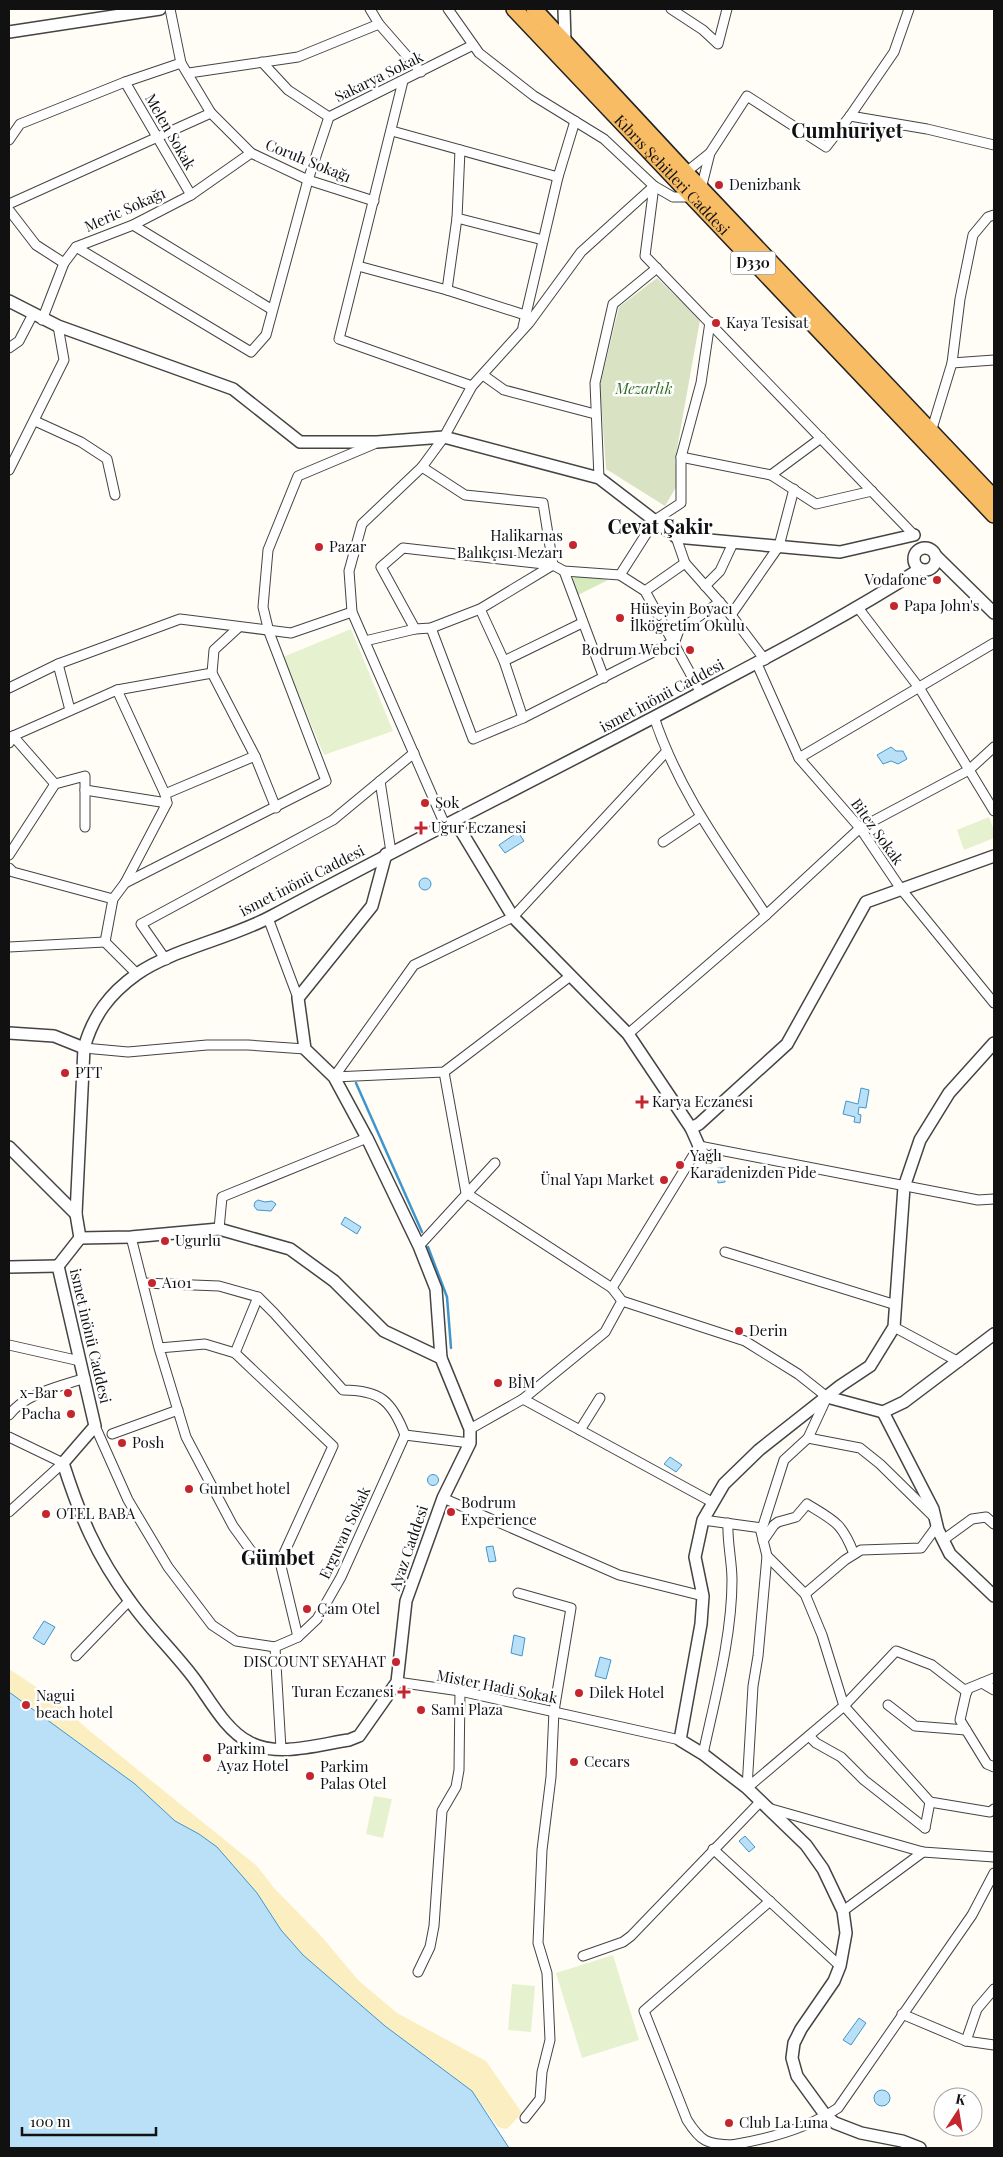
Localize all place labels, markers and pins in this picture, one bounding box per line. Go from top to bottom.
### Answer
place label: Denizbank [729,174,802,194]
marker: Denizbank [713,179,725,191]
place label: Kaya Tesisat [726,312,809,332]
marker: Kaya Tesisat [710,317,722,329]
place label: Halikarnas Balıkçısı Mezarı [457,525,564,562]
place label: Pazar [329,536,367,556]
marker: Halikarnas Balıkçısı Mezarı [567,539,579,551]
marker: Pazar [313,541,325,553]
place label: Vodafone [864,569,927,589]
marker: Vodafone [931,574,943,586]
place label: Papa John's [904,595,980,615]
place label: Hüseyin Boyacı İlköğretim Okulu [630,598,745,635]
marker: Papa John's [888,600,900,612]
marker: Hüseyin Boyacı İlköğretim Okulu [614,612,626,624]
place label: Bodrum Webci [582,639,681,659]
marker: Bodrum Webci [684,644,696,656]
place label: Şok [435,792,460,812]
marker: Şok [419,797,431,809]
place label: Uğur Eczanesi [431,817,527,837]
marker: Uğur Eczanesi [415,822,427,834]
place label: PTT [75,1062,102,1082]
marker: PTT [59,1067,71,1079]
place label: Karya Eczanesi [652,1091,754,1111]
marker: Karya Eczanesi [636,1096,648,1108]
place label: Yağlı Karadenizden Pide [689,1145,817,1182]
marker: Yağlı Karadenizden Pide [674,1159,686,1171]
place label: Ünal Yapı Market [540,1169,655,1189]
marker: Ünal Yapı Market [658,1174,670,1186]
place label: Ugurlu [175,1230,221,1250]
marker: Ugurlu [159,1235,171,1247]
place label: A101 [161,1272,192,1292]
marker: A101 [146,1277,158,1289]
place label: Derin [749,1320,788,1340]
marker: Derin [733,1325,745,1337]
place label: BİM [508,1372,535,1392]
marker: BİM [492,1377,504,1389]
place label: x-Bar [20,1382,58,1402]
marker: x-Bar [62,1387,74,1399]
place label: Pacha [21,1403,62,1423]
marker: Pacha [65,1408,77,1420]
place label: Posh [132,1432,165,1452]
marker: Posh [116,1437,128,1449]
place label: Gumbet hotel [199,1478,290,1498]
marker: Gumbet hotel [183,1483,195,1495]
place label: Bodrum Experience [461,1492,537,1529]
place label: OTEL BABA [56,1503,136,1523]
marker: Bodrum Experience [445,1506,457,1518]
marker: OTEL BABA [40,1508,52,1520]
place label: Çam Otel [317,1598,380,1618]
marker: Çam Otel [301,1603,313,1615]
place label: DISCOUNT SEYAHAT [243,1651,386,1671]
marker: DISCOUNT SEYAHAT [390,1656,402,1668]
place label: Turan Eczanesi [292,1681,395,1701]
place label: Dilek Hotel [589,1682,664,1702]
place label: Nagui beach hotel [36,1685,113,1722]
marker: Turan Eczanesi [398,1686,410,1698]
marker: Dilek Hotel [573,1687,585,1699]
marker: Nagui beach hotel [20,1699,32,1711]
place label: Sami Plaza [431,1699,504,1719]
marker: Sami Plaza [415,1704,427,1716]
place label: Parkim Ayaz Hotel [216,1738,289,1775]
place label: Cecars [584,1751,630,1771]
marker: Parkim Ayaz Hotel [201,1752,213,1764]
place label: Parkim Palas Otel [320,1756,387,1793]
marker: Cecars [568,1756,580,1768]
marker: Parkim Palas Otel [304,1770,316,1782]
place label: Club La Luna [739,2112,829,2132]
marker: Club La Luna [723,2117,735,2129]

